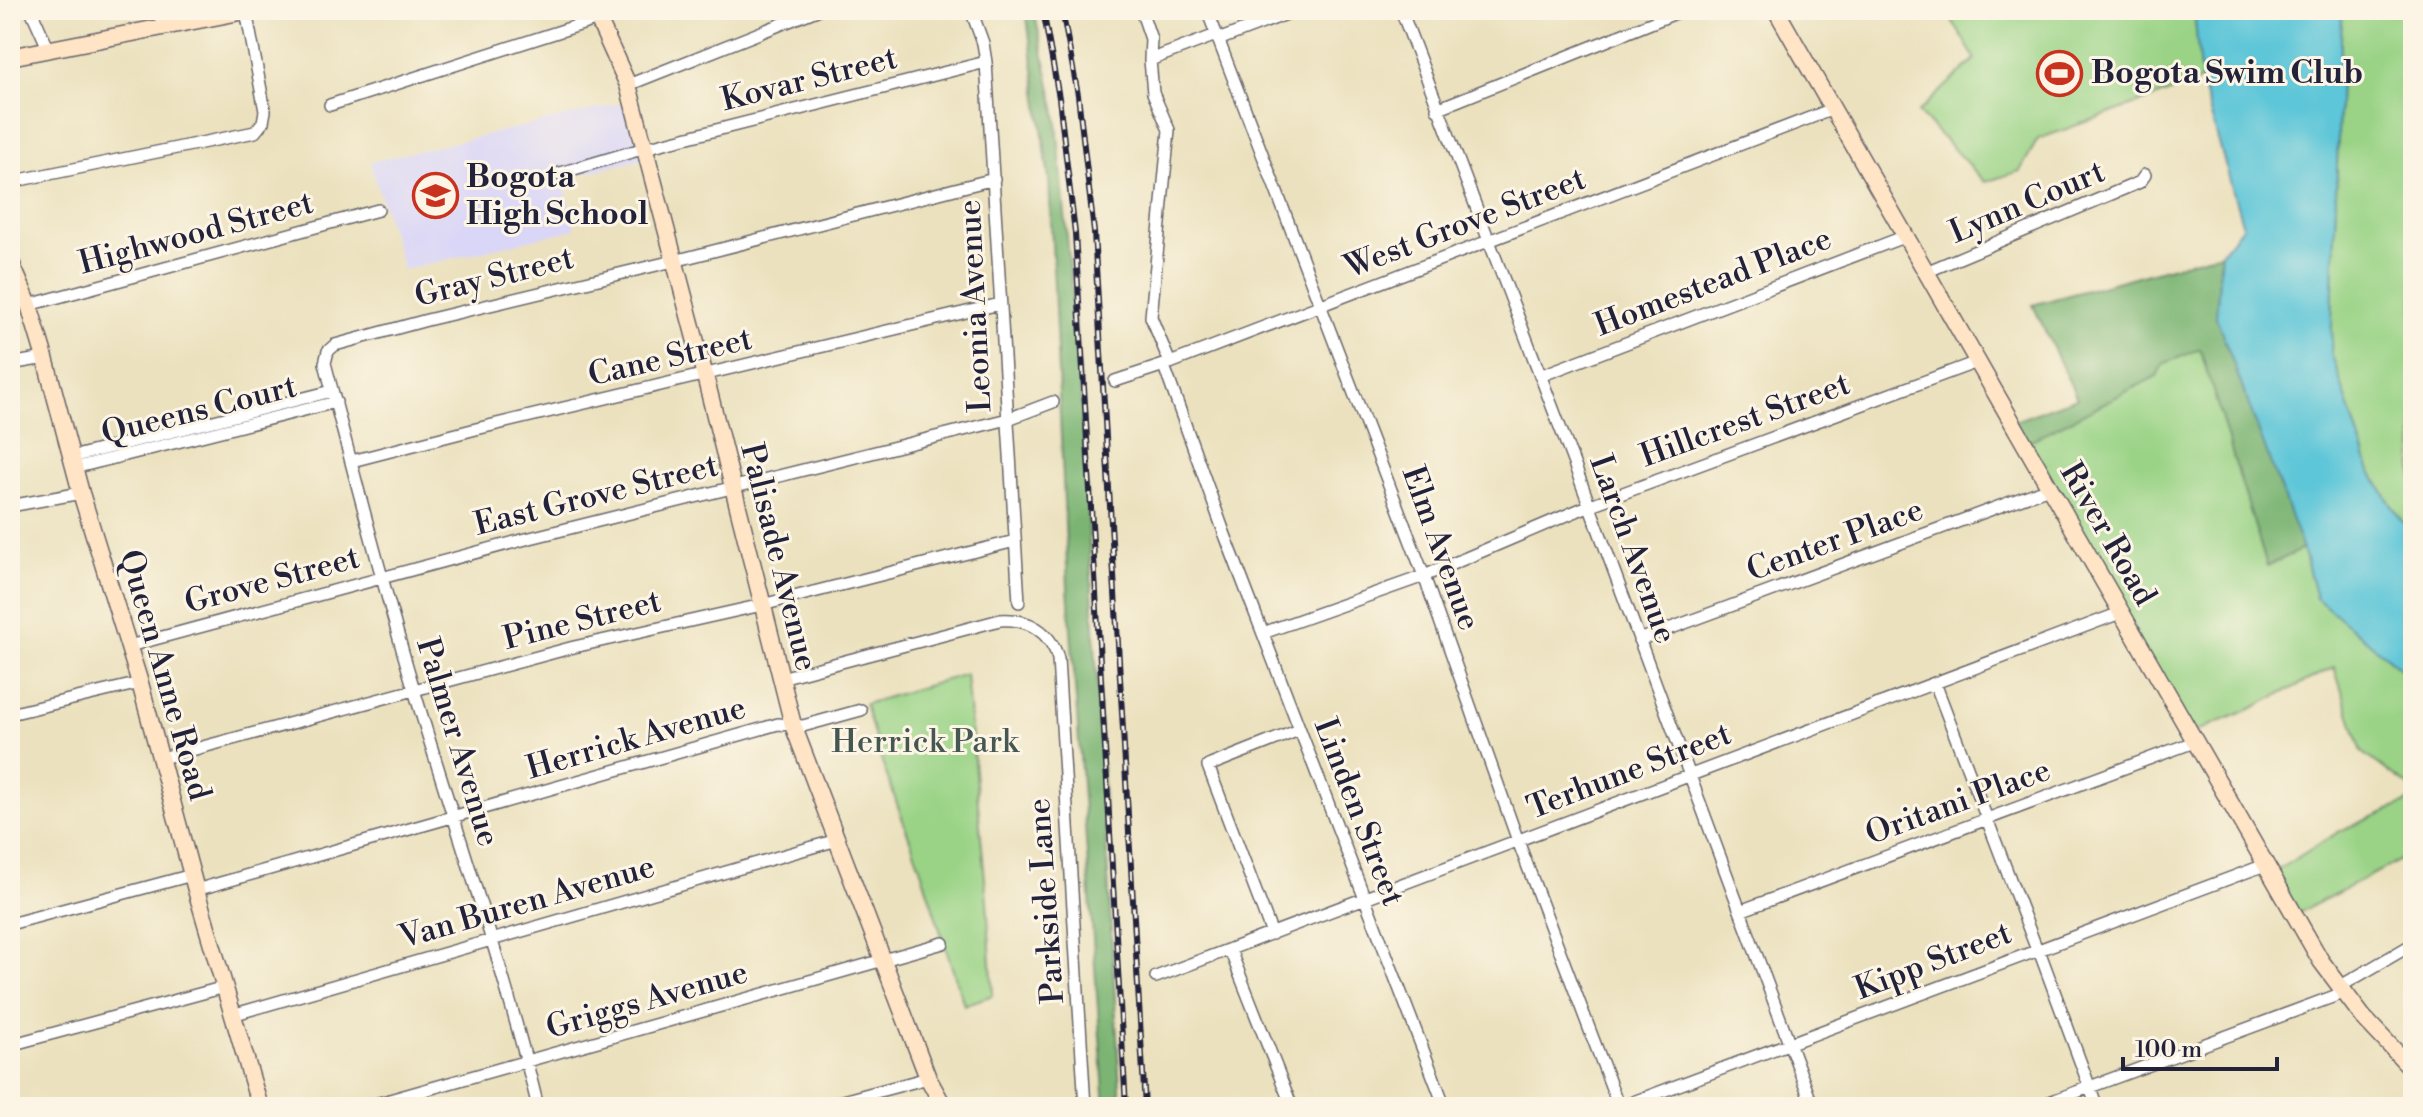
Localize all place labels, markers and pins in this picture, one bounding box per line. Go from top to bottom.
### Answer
sports icon: Bogota Swim Club [2036,49,2084,97]
place label: Bogota Swim Club [2091,53,2363,93]
place label: Bogota High School [466,157,649,234]
school or university icon: Bogota High School [411,171,459,219]

